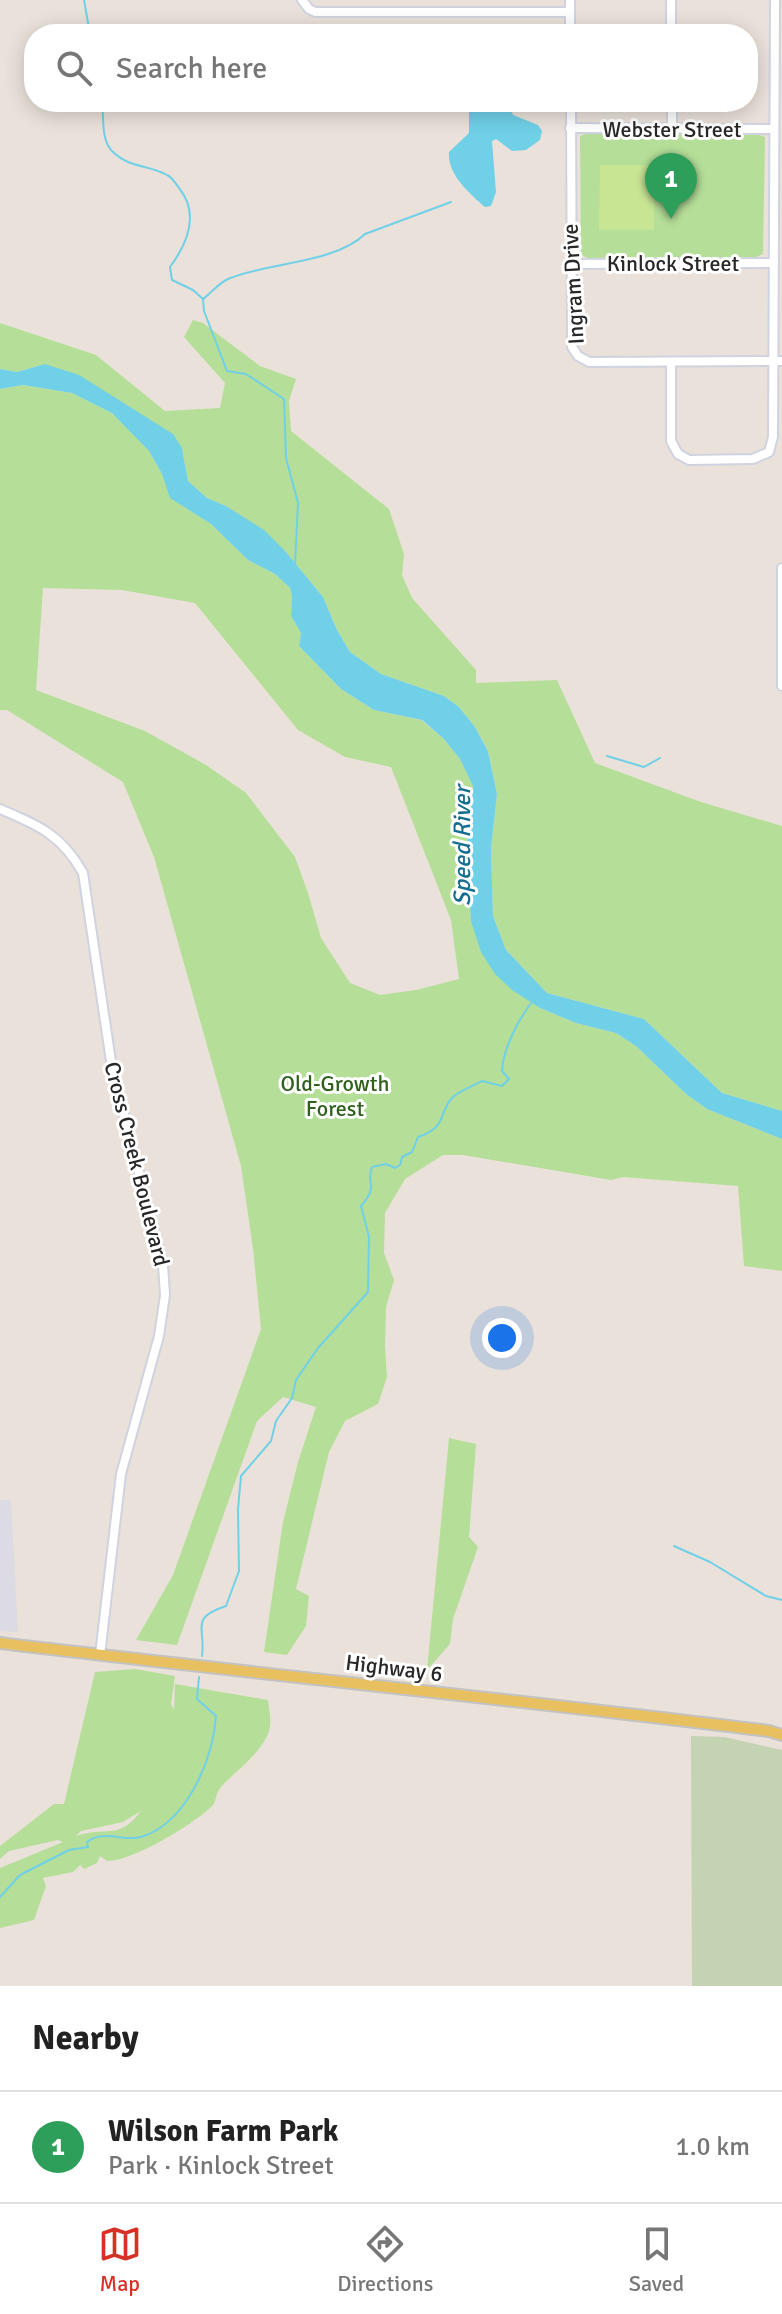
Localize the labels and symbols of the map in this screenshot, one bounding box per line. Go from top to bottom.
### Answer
street label: Webster Street [603,116,742,143]
pin: 1 [645,153,697,219]
street label: Ingram Drive [556,223,590,345]
street label: Kinlock Street [607,250,739,277]
water label: Speed River [447,783,477,906]
street label: Cross Creek Boulevard [99,1059,175,1269]
park label: Old-Growth Forest [280,1070,390,1122]
your location [482,1318,522,1358]
street label: Highway 6 [344,1649,444,1687]

